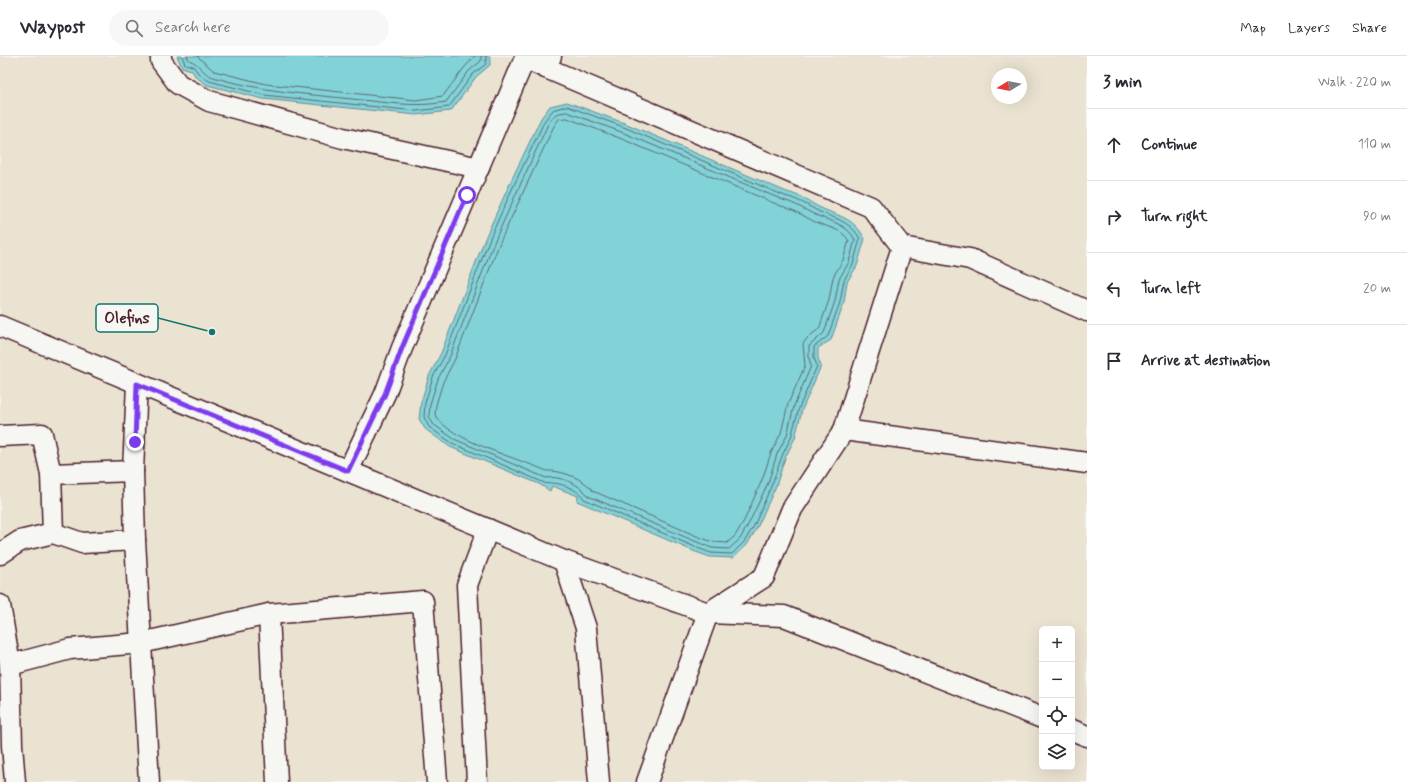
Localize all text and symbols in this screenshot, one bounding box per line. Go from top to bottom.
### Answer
search box [109,10,389,46]
text: Waypost [20,15,85,40]
icon: search [123,17,145,39]
text: Search here [155,18,231,38]
text: Map [1240,19,1266,37]
text: Layers [1288,19,1330,37]
text: Share [1352,19,1387,37]
north arrow [991,68,1027,104]
text: 3 min [1103,71,1142,93]
text: Walk · 220 m [1318,74,1391,91]
icon: ahead [1103,134,1125,156]
text: Continue [1141,135,1197,155]
text: 110 m [1358,136,1391,153]
route start [458,186,476,204]
icon: right [1103,206,1125,228]
text: Turn right [1141,207,1208,227]
text: 90 m [1363,208,1391,225]
icon: left [1103,278,1125,300]
text: Turn left [1141,279,1201,299]
text: 20 m [1363,280,1391,297]
callout: Olefins [96,304,158,332]
text: Olefins [104,308,150,329]
icon: arrive [1103,350,1125,372]
text: Arrive at destination [1141,351,1270,371]
route end [126,433,144,451]
map controls [1039,626,1075,770]
button: + [1039,626,1075,662]
button: − [1039,662,1075,698]
button: locate [1039,698,1075,734]
button: layers [1039,734,1075,770]

